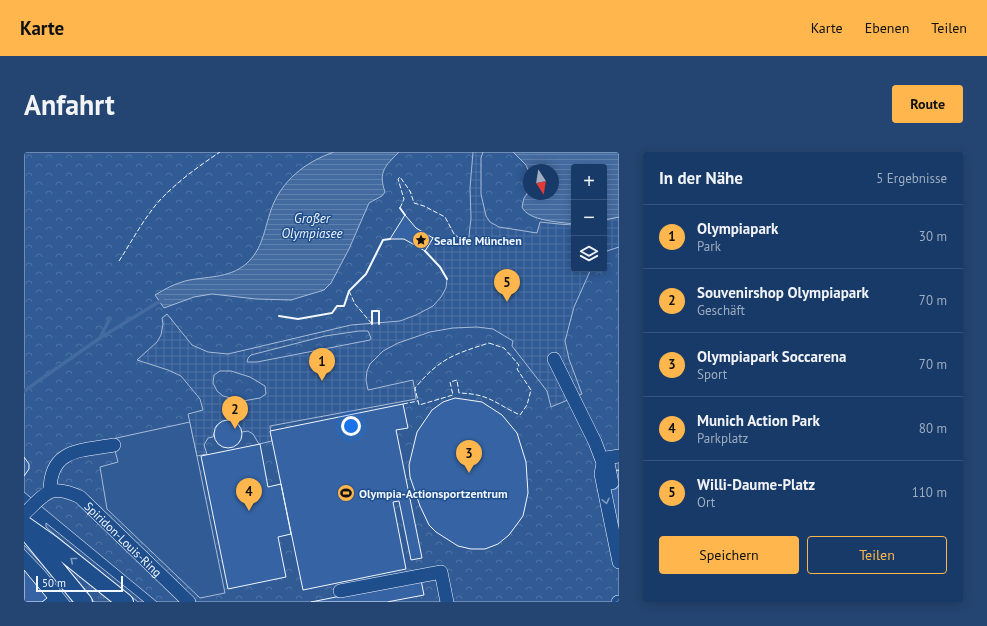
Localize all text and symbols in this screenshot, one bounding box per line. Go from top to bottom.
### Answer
text: Karte [20,16,64,40]
text: Karte [811,19,843,37]
text: Ebenen [865,19,909,37]
text: Teilen [931,19,967,37]
button: Route [892,85,963,123]
text: Anfahrt [24,86,115,123]
north arrow [523,164,559,200]
map controls [571,164,607,272]
button: + [571,164,607,200]
text: In der Nähe [659,167,743,189]
text: 5 Ergebnisse [876,170,947,187]
button: − [571,200,607,236]
water label: Großer Olympiasee [281,210,343,242]
text: Olympiapark [697,219,778,238]
text: 1 [668,228,676,245]
text: 30 m [919,228,947,245]
place icon: SeaLife München [411,230,431,250]
place label: SeaLife München [434,233,522,248]
button: layers [571,236,607,272]
text: Park [697,238,721,255]
pin: 5 [494,269,520,302]
text: Souvenirshop Olympiapark [697,283,869,302]
text: 2 [668,292,676,309]
text: 70 m [919,292,947,309]
text: Geschäft [697,302,745,319]
text: Olympiapark Soccarena [697,347,846,366]
pin: 1 [309,348,335,381]
text: 3 [668,356,676,373]
text: 70 m [919,356,947,373]
text: Sport [697,366,727,383]
pin: 2 [222,396,248,429]
text: Munich Action Park [697,411,820,430]
your location [341,416,361,436]
text: 4 [668,420,676,437]
text: 80 m [919,420,947,437]
text: Parkplatz [697,430,748,447]
pin: 3 [456,440,482,473]
text: Willi-Daume-Platz [697,475,815,494]
pin: 4 [236,478,262,511]
sports icon: Olympia-Actionsportzentrum [336,483,356,503]
text: 5 [668,484,676,501]
text: 110 m [912,484,947,501]
place label: Olympia-Actionsportzentrum [359,486,508,501]
text: Ort [697,494,715,511]
street label: Spiridon-Louis-Ring [82,498,165,580]
one-way arrow [602,498,610,504]
button: Speichern [659,536,799,574]
button: Teilen [807,536,947,574]
one-way arrow [70,558,77,565]
scale bar [36,574,123,593]
text: 50 m [42,576,66,590]

